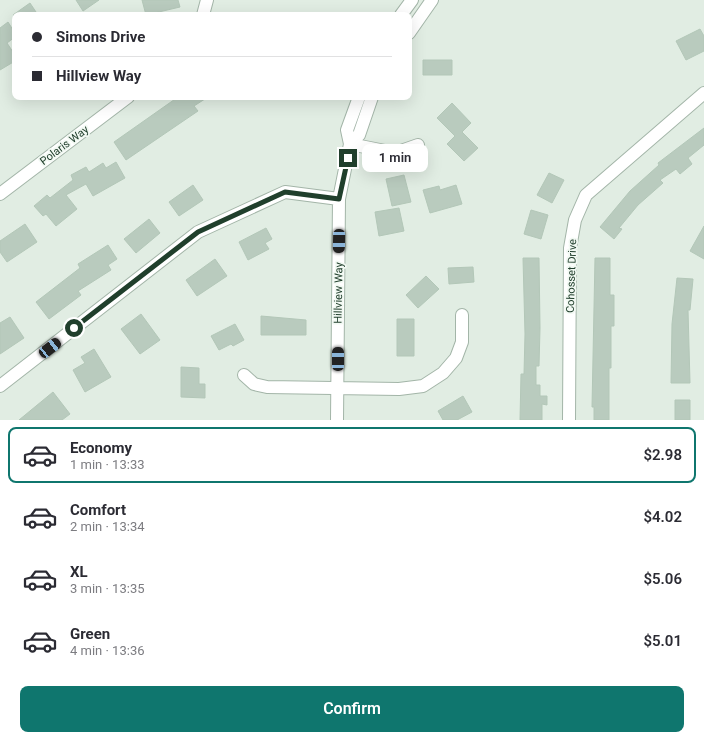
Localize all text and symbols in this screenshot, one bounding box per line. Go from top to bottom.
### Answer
text: Simons Drive [56,28,145,46]
text: Hillview Way [56,67,141,85]
street label: Polaris Way [38,122,92,168]
callout: 1 min [362,144,428,172]
route end [339,149,357,167]
text: 1 min [379,150,411,165]
car [333,229,345,253]
street label: Cohosset Drive [564,239,579,313]
street label: Hillview Way [331,261,346,324]
route start [65,319,83,337]
car [37,336,63,360]
car [332,347,344,371]
icon: car [22,437,58,473]
text: Economy [70,439,132,457]
text: $2.98 [643,446,682,464]
text: 1 min · 13:33 [70,457,145,472]
icon: car [22,499,58,535]
text: Comfort [70,501,126,519]
text: $4.02 [643,508,682,526]
text: 2 min · 13:34 [70,519,145,534]
icon: car [22,561,58,597]
text: XL [70,563,88,581]
text: $5.06 [643,570,682,588]
text: 3 min · 13:35 [70,581,145,596]
icon: car [22,623,58,659]
text: Green [70,625,110,643]
text: $5.01 [643,632,682,650]
text: 4 min · 13:36 [70,643,145,658]
button: Confirm [20,686,684,732]

